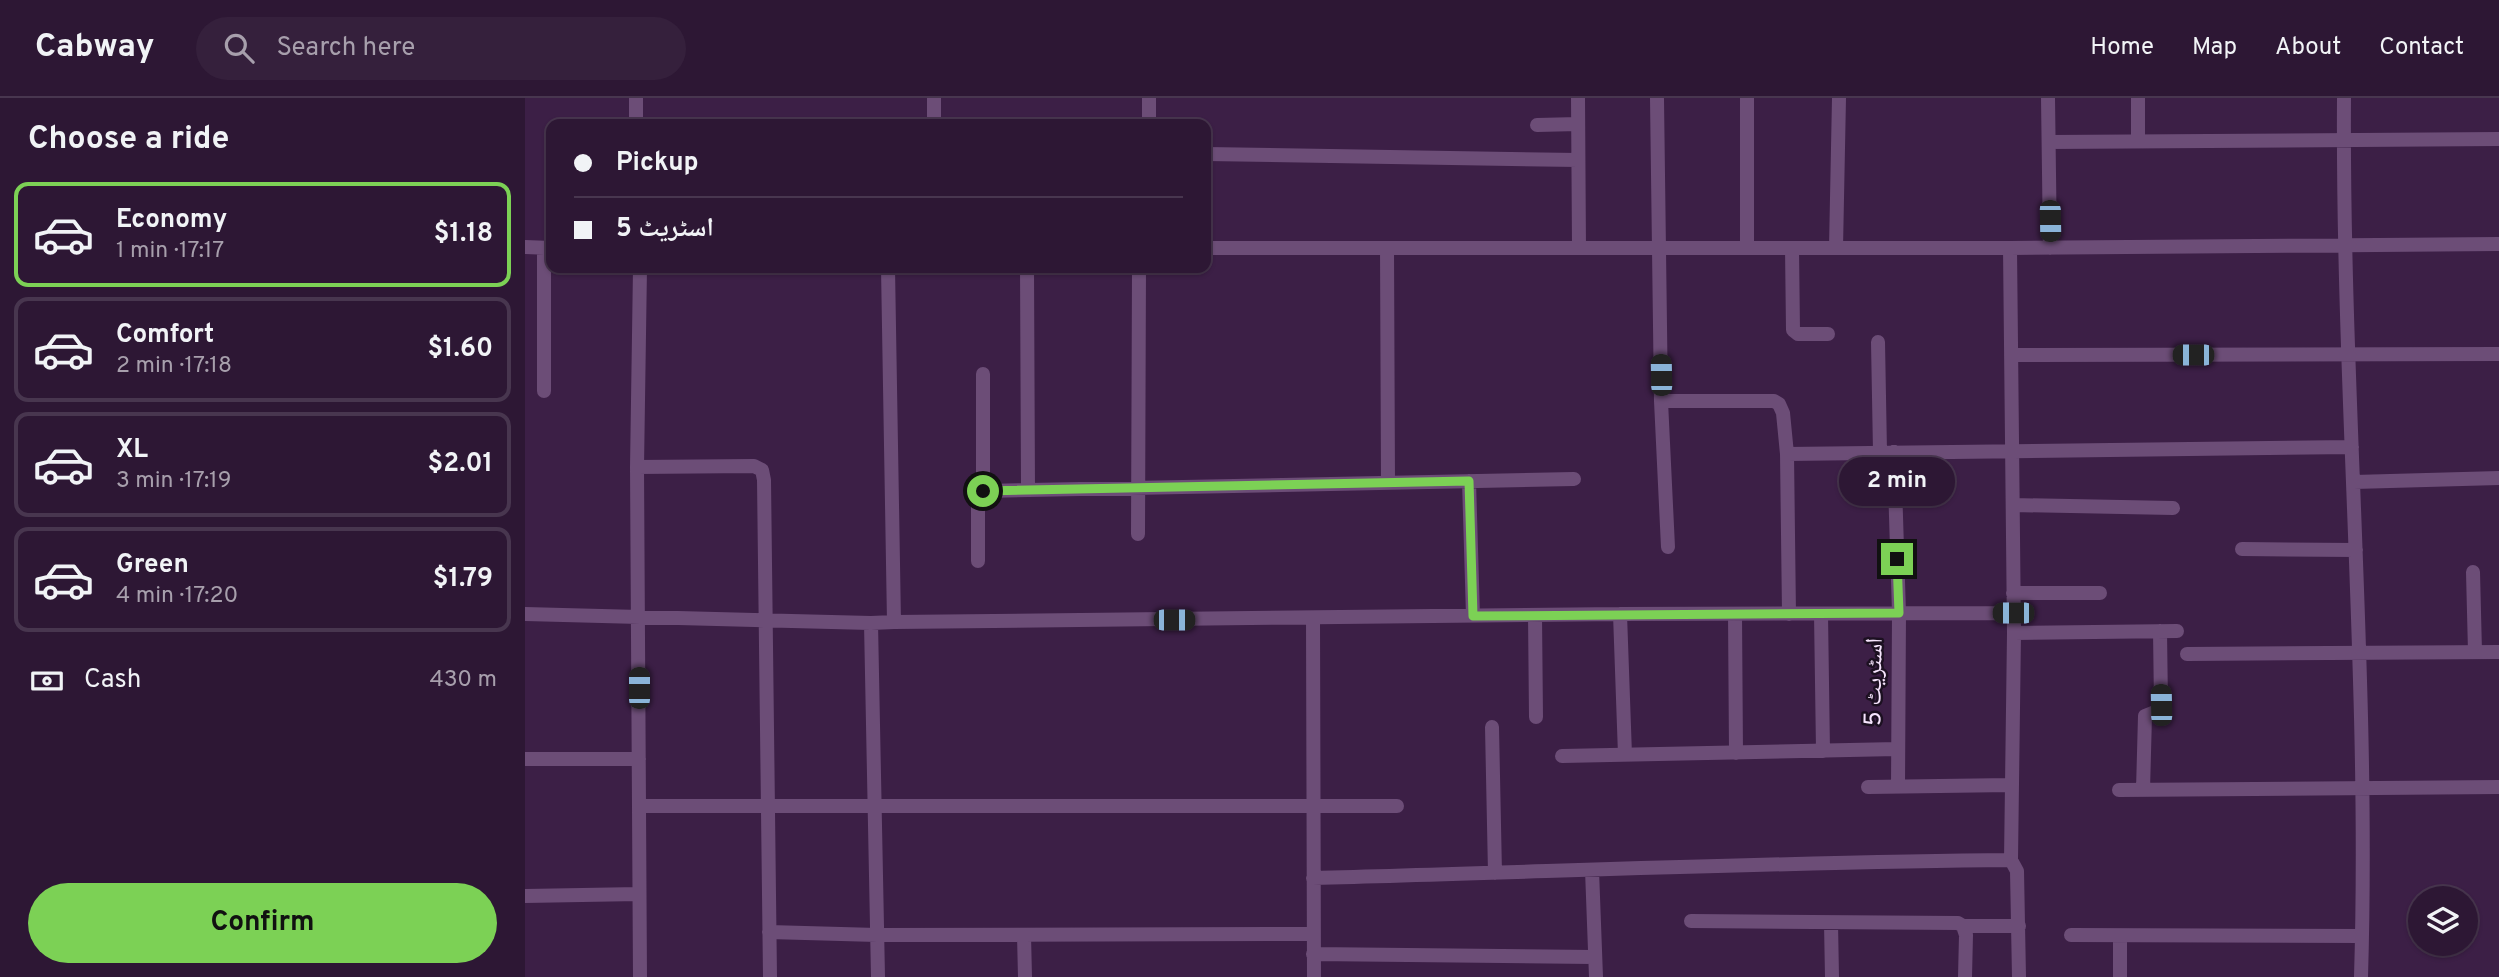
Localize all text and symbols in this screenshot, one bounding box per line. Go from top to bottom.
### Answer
search box [196,17,686,80]
text: Cabway [35,27,154,69]
icon: search [220,29,258,67]
text: Search here [276,32,415,65]
text: Home [2090,33,2154,63]
text: Map [2192,33,2237,63]
text: About [2275,33,2341,63]
text: Contact [2379,33,2464,63]
text: Choose a ride [28,120,229,160]
text: Pickup [616,147,699,180]
car [2040,200,2061,242]
icon: car [32,203,95,266]
text: Economy [116,204,227,237]
text: اسٹریٹ 5 [616,213,714,246]
text: $1.18 [434,218,493,251]
text: 1 min · 17:17 [116,237,224,266]
icon: car [32,318,95,381]
text: Comfort [116,319,214,352]
text: $1.60 [427,333,493,366]
car [2173,345,2215,366]
text: 2 min · 17:18 [116,352,232,381]
car [1651,354,1672,396]
icon: car [32,433,95,496]
text: XL [116,434,148,467]
text: $2.01 [428,448,493,481]
callout: 2 min [1839,458,1955,506]
text: 3 min · 17:19 [116,467,231,496]
text: 2 min [1867,467,1927,496]
route start [967,475,999,507]
route end [1881,543,1913,575]
icon: car [32,548,95,611]
text: Green [116,549,189,582]
text: $1.79 [433,563,493,596]
text: 4 min · 17:20 [116,582,238,611]
car [1993,603,2035,624]
car [1154,610,1196,631]
street label: اسٹریٹ 5 [1859,638,1891,726]
icon: cash [28,662,66,700]
text: Cash [84,664,141,697]
text: 430 m [429,666,497,695]
car [629,667,650,709]
car [2151,684,2172,726]
button: Confirm [28,883,497,963]
map controls [2408,886,2478,956]
button: layers [2408,886,2478,956]

